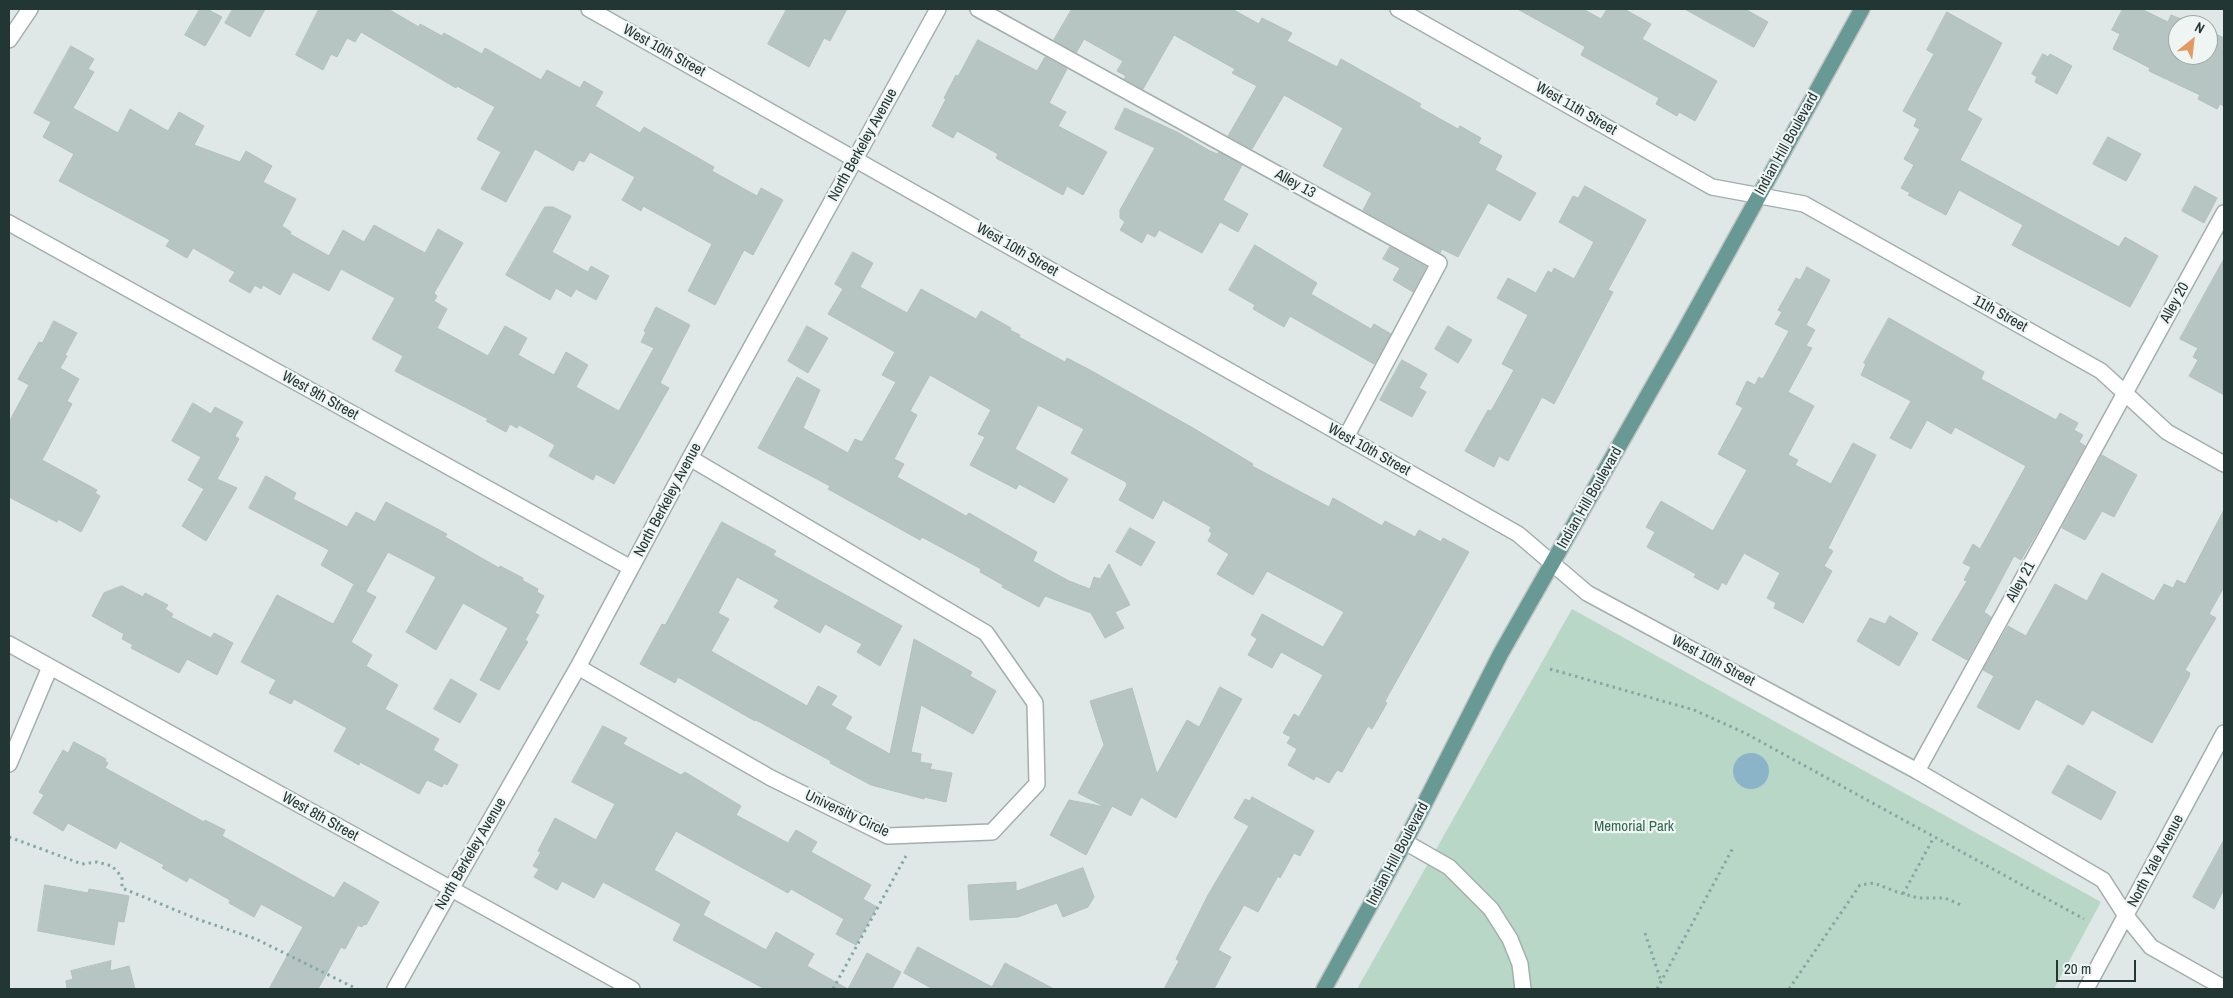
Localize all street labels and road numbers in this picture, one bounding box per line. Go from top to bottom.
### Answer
street label: West 10th Street [620,21,708,81]
street label: West 11th Street [1532,79,1620,139]
street label: North Berkeley Avenue [825,85,901,205]
street label: Indian Hill Boulevard [1751,90,1823,198]
street label: Alley 13 [1272,166,1318,202]
street label: West 10th Street [973,219,1061,281]
street label: Alley 20 [2157,280,2193,326]
street label: 11th Street [1970,292,2030,336]
street label: West 9th Street [279,368,361,424]
street label: West 10th Street [1325,420,1413,480]
street label: North Berkeley Avenue [630,440,706,560]
street label: Indian Hill Boulevard [1554,444,1626,552]
street label: Alley 21 [2003,559,2039,605]
street label: West 10th Street [1668,632,1758,690]
street label: University Circle [802,787,892,841]
street label: West 8th Street [279,789,361,845]
street label: North Berkeley Avenue [432,795,510,913]
street label: Indian Hill Boulevard [1363,799,1433,909]
street label: North Yale Avenue [2124,812,2188,910]

